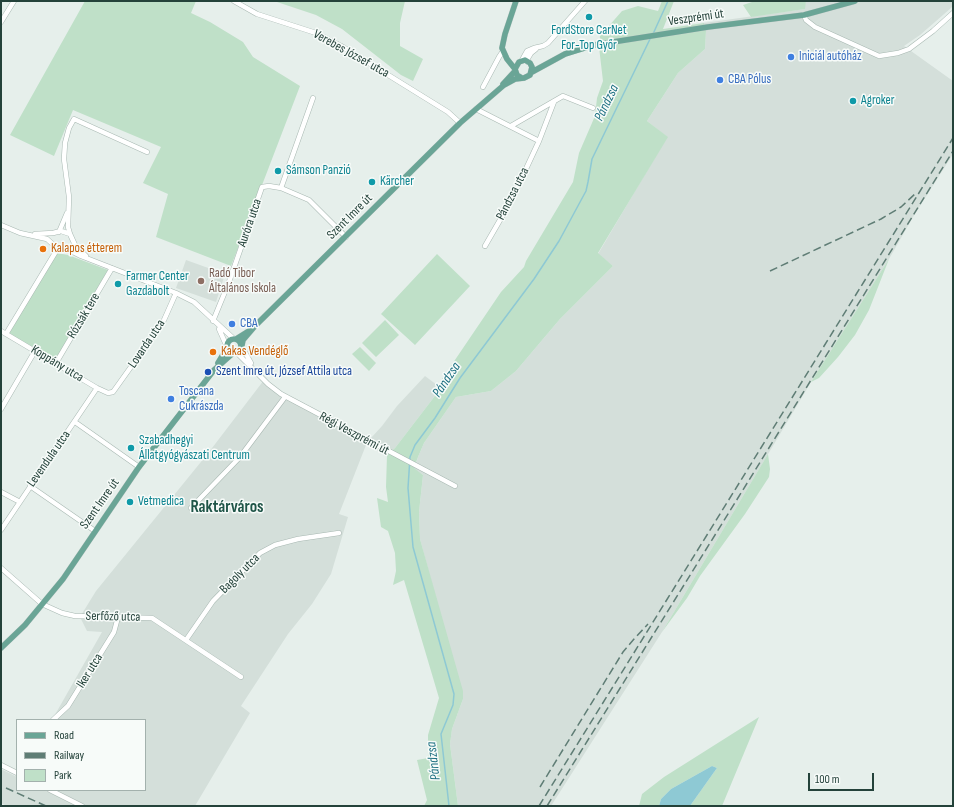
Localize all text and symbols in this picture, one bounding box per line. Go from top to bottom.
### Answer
street label: Veszprémi út [667,6,725,30]
marker: FordStore CarNet For-Top Győr [584,12,594,22]
place label: FordStore CarNet For-Top Győr [551,23,627,54]
street label: Verebes József utca [310,27,392,81]
place label: Iniciál autóház [799,49,862,65]
marker: Iniciál autóház [786,52,796,62]
place label: CBA Pólus [728,72,771,88]
marker: CBA Pólus [715,75,725,85]
water label: Pándzsa [591,82,623,124]
place label: Agroker [861,93,895,109]
marker: Agroker [848,96,858,106]
place label: Sámson Panzió [286,163,351,179]
street label: Pándzsa utca [493,165,533,223]
marker: Sámson Panzió [273,166,283,176]
place label: Kärcher [380,174,414,190]
marker: Kärcher [367,177,377,187]
street label: Szent Imre út [324,191,376,243]
street label: Auróra utca [235,197,265,249]
place label: Kalapos étterem [51,241,122,257]
marker: Kalapos étterem [38,244,48,254]
place label: Radó Tibor Általános Iskola [209,266,276,297]
place label: Farmer Center Gazdabolt [126,269,189,300]
marker: Radó Tibor Általános Iskola [196,276,206,286]
marker: Farmer Center Gazdabolt [113,279,123,289]
street label: Rózsák tere [64,290,104,342]
place label: CBA [240,316,258,332]
street label: Lovarda utca [125,317,169,371]
marker: CBA [227,319,237,329]
street label: Koppány utca [28,342,86,386]
place label: Kakas Vendéglő [221,344,288,360]
marker: Kakas Vendéglő [208,347,218,357]
water label: Pándzsa [429,359,465,401]
place label: Szent Imre út, József Attila utca [216,364,352,380]
marker: Szent Imre út, József Attila utca [203,367,213,377]
place label: Toscana Cukrászda [179,384,224,415]
marker: Toscana Cukrászda [166,394,176,404]
street label: Régi Veszprémi út [316,409,392,459]
street label: Levendula utca [24,428,74,490]
place label: Szabadhegyi Állatgyógyászati Centrum [139,433,250,464]
marker: Szabadhegyi Állatgyógyászati Centrum [126,443,136,453]
street label: Szent Imre út [77,476,123,532]
place label: Vetmedica [138,494,184,510]
marker: Vetmedica [125,497,135,507]
district label: Raktárváros [190,498,264,518]
street label: Bagoly utca [217,551,263,597]
street label: Serfőző utca [86,609,140,625]
street label: Iker utca [73,651,107,691]
legend [16,719,146,791]
text: Road [54,728,74,743]
water label: Pándzsa [423,741,445,781]
text: Railway [54,748,84,763]
scale bar [810,765,876,791]
text: Park [54,768,72,783]
text: 100 m [815,772,840,787]

